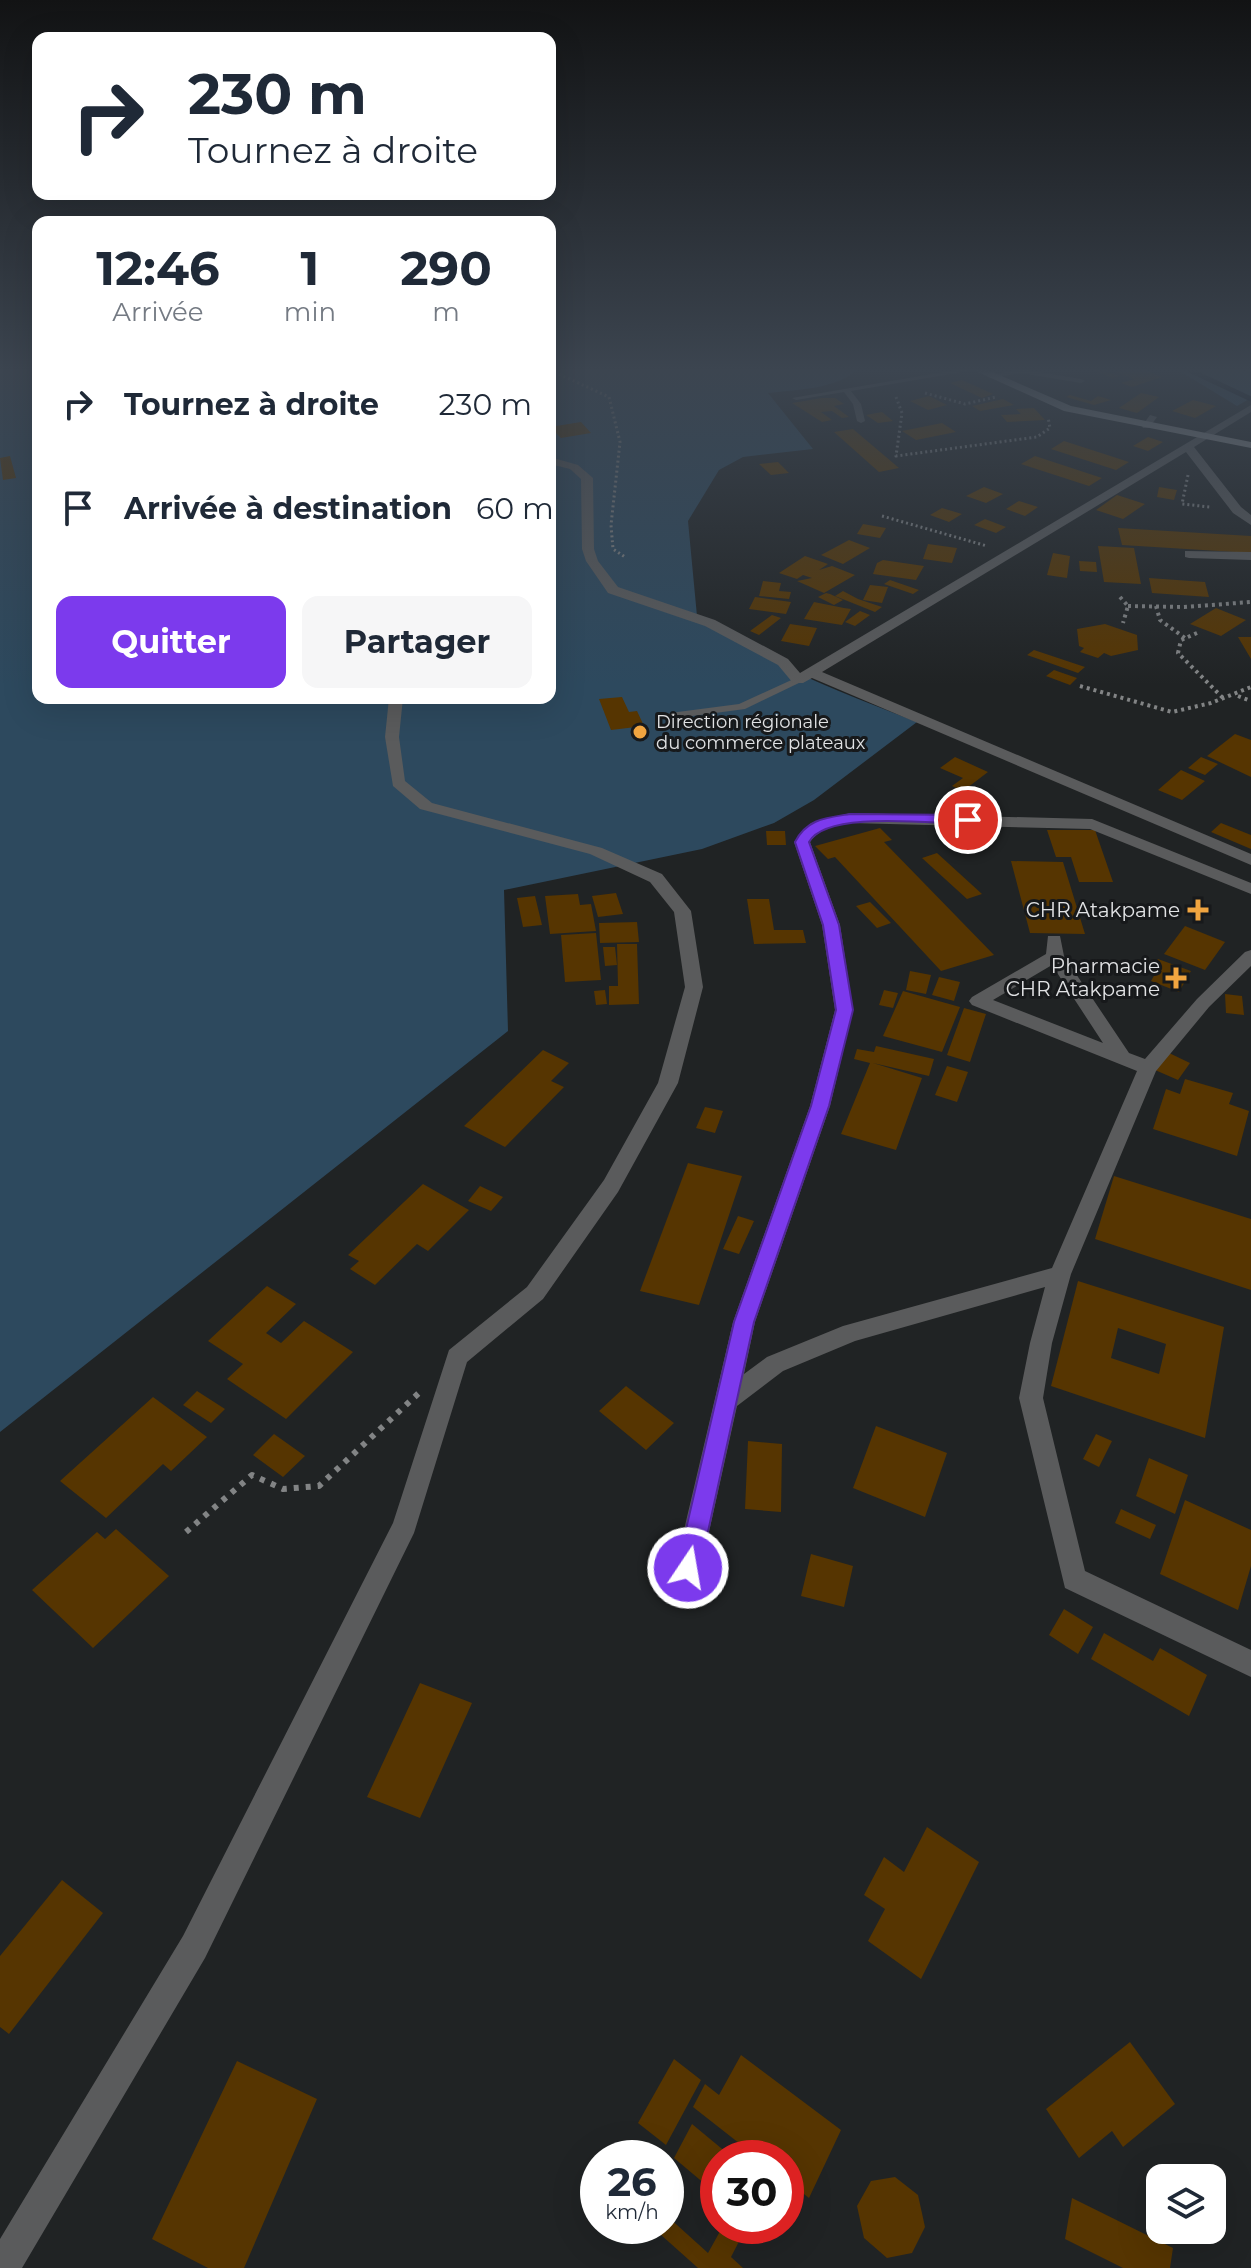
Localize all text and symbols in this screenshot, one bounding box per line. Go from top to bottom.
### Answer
text: 230 m [188,60,367,128]
icon: right [56,64,160,168]
text: Tournez à droite [188,128,478,172]
text: 12:46 [96,239,220,297]
text: 1 [301,239,319,297]
text: 290 [400,239,492,297]
text: Arrivée [112,296,204,328]
text: min [284,296,336,328]
text: m [432,296,460,328]
icon: right [56,382,100,426]
text: Tournez à droite [124,386,379,423]
text: 230 m [438,386,532,423]
icon: arrive [56,486,100,530]
text: Arrivée à destination [124,490,452,527]
text: 60 m [476,490,554,527]
button: Quitter [56,596,286,688]
button: Partager [302,596,532,688]
place label: Direction régionale du commerce plateaux [656,711,866,754]
marker: Direction régionale du commerce plateaux [631,723,649,741]
pin [934,786,1002,854]
icon: arrive [946,798,990,842]
place label: CHR Atakpame [1026,898,1180,922]
marker: CHR Atakpame [1187,899,1209,921]
place label: Pharmacie CHR Atakpame [1006,954,1160,1001]
marker: Pharmacie CHR Atakpame [1167,969,1185,987]
position arrow [646,1526,730,1610]
speed limit sign: 30 [700,2140,804,2244]
text: 26 [607,2157,657,2206]
map controls [1146,2164,1226,2244]
button: layers [1146,2164,1226,2244]
text: km/h [605,2200,659,2224]

